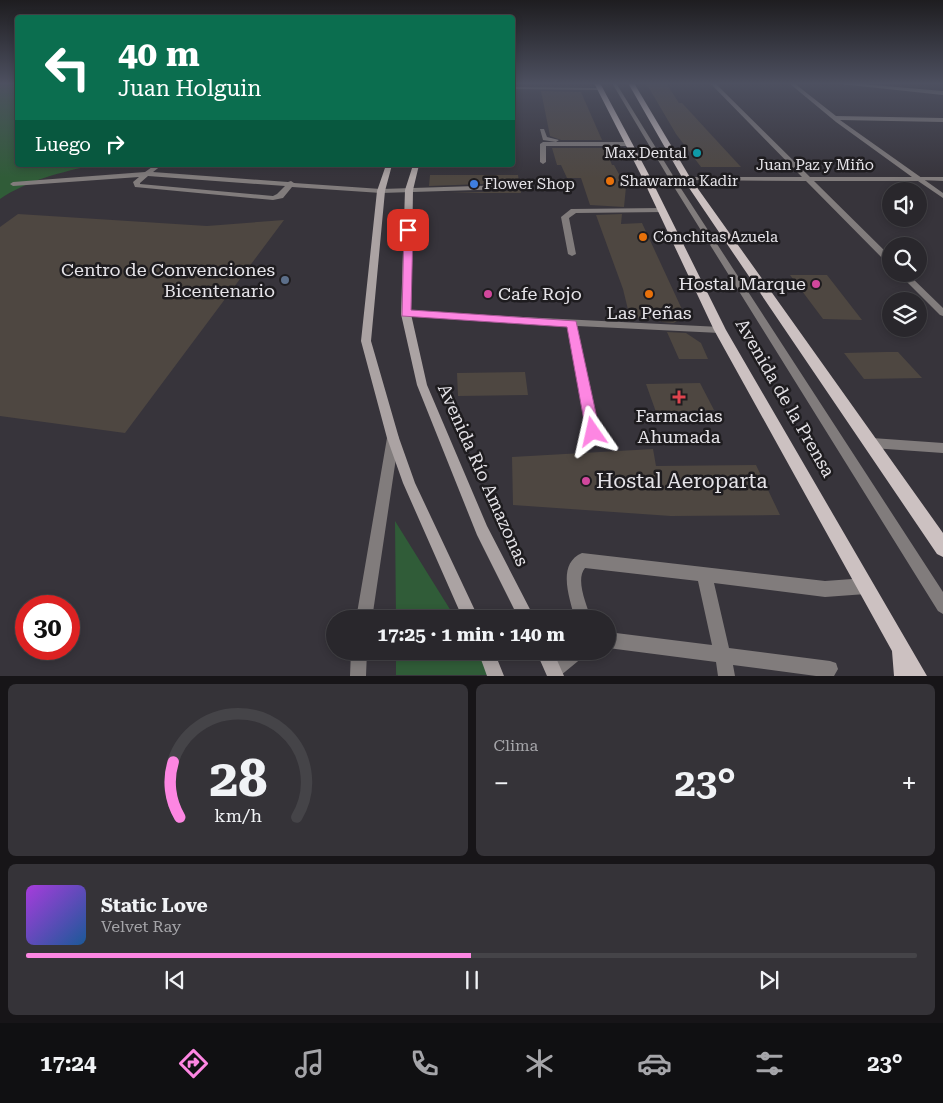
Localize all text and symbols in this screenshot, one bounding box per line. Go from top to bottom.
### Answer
text: 40 m [118,34,200,75]
icon: left [35,35,100,100]
text: Juan Holguin [118,76,261,101]
icon: right [101,130,129,158]
text: Luego [35,133,91,156]
place label: Max Dental [604,144,687,162]
marker: Max Dental [691,147,703,159]
street label: Juan Paz y Miño [756,156,874,174]
place label: Shawarma Kadir [620,172,738,190]
place label: Flower Shop [484,175,575,193]
marker: Shawarma Kadir [604,175,616,187]
marker: Flower Shop [468,178,480,190]
map controls [882,182,927,337]
button: sound [882,182,927,227]
pin [387,209,429,251]
icon: arrive [394,216,422,244]
place label: Conchitas Azuela [653,228,778,246]
marker: Conchitas Azuela [637,231,649,243]
button: search [882,237,927,282]
place label: Centro de Convenciones Bicentenario [61,259,275,301]
place label: Hostal Marque [679,273,806,294]
marker: Centro de Convenciones Bicentenario [279,274,291,286]
marker: Hostal Marque [810,278,822,290]
place label: Cafe Rojo [498,283,582,304]
marker: Cafe Rojo [482,288,494,300]
marker: Las Peñas [643,288,655,300]
button: layers [882,292,927,337]
place label: Las Peñas [606,302,692,323]
street label: Avenida de la Prensa [731,315,840,481]
street label: Avenida Río Amazonas [434,380,533,569]
marker: Farmacias Ahumada [673,391,685,403]
position arrow [566,405,618,457]
place label: Farmacias Ahumada [635,405,723,447]
place label: Hostal Aeroparta [596,469,768,493]
marker: Hostal Aeroparta [580,475,592,487]
speed limit sign: 30 [15,595,80,660]
text: 17:25 · 1 min · 140 m [377,623,565,646]
text: Clima [494,736,538,755]
text: 28 [209,748,267,809]
text: 23° [675,761,736,805]
text: − [494,767,509,800]
text: + [901,767,917,800]
text: km/h [214,805,262,826]
text: Static Love [101,894,208,917]
text: Velvet Ray [101,917,181,936]
icon: previous [161,966,189,994]
icon: pause [458,966,486,994]
icon: next [755,966,783,994]
icon: directions [176,1046,211,1081]
icon: music [292,1046,327,1081]
icon: phone [407,1046,442,1081]
icon: climate [522,1046,557,1081]
icon: car [637,1046,672,1081]
icon: filters [752,1046,787,1081]
text: 17:24 [40,1051,96,1076]
text: 23° [867,1051,903,1076]

